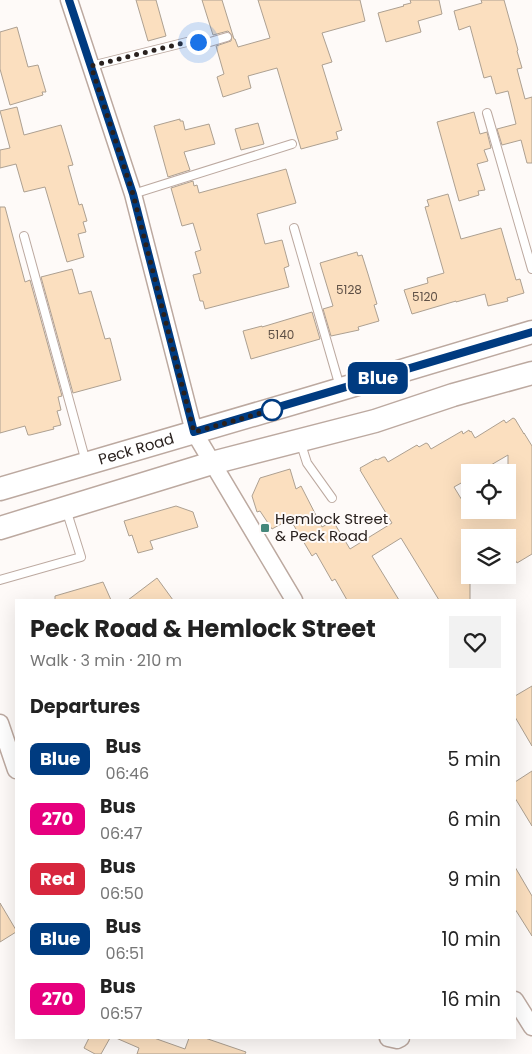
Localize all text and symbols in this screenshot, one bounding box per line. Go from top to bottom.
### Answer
your location [186,30,211,55]
house number: 5128 [336,281,362,298]
house number: 5120 [412,288,438,305]
house number: 5140 [268,326,294,343]
line badge: Blue [343,362,413,394]
text: Blue [358,365,398,390]
unlabelled marker [261,399,283,421]
street label: Peck Road [96,428,176,470]
map controls [461,464,516,584]
button: locate [461,464,516,519]
place label: Hemlock Street & Peck Road [275,508,388,546]
marker: Hemlock Street & Peck Road [259,522,271,534]
button: layers [461,529,516,584]
text: Peck Road & Hemlock Street [30,612,376,645]
button: heart [449,616,501,668]
text: Walk · 3 min · 210 m [30,649,182,672]
text: Departures [30,693,140,720]
text: Bus [105,733,141,760]
text: Blue [40,746,80,771]
text: 5 min [448,746,501,773]
text: 06:46 [105,762,149,785]
text: Bus [100,793,136,820]
text: 270 [42,806,73,831]
text: 6 min [447,806,501,833]
text: 06:47 [100,822,142,845]
text: Bus [100,853,136,880]
text: Red [40,866,75,891]
text: 9 min [448,866,501,893]
text: 06:50 [100,882,144,905]
text: Bus [105,913,141,940]
text: Blue [40,926,80,951]
text: 10 min [442,926,501,953]
text: 06:51 [105,942,144,965]
text: Bus [100,973,136,1000]
text: 270 [42,986,73,1011]
text: 16 min [441,986,501,1013]
text: 06:57 [100,1002,142,1025]

